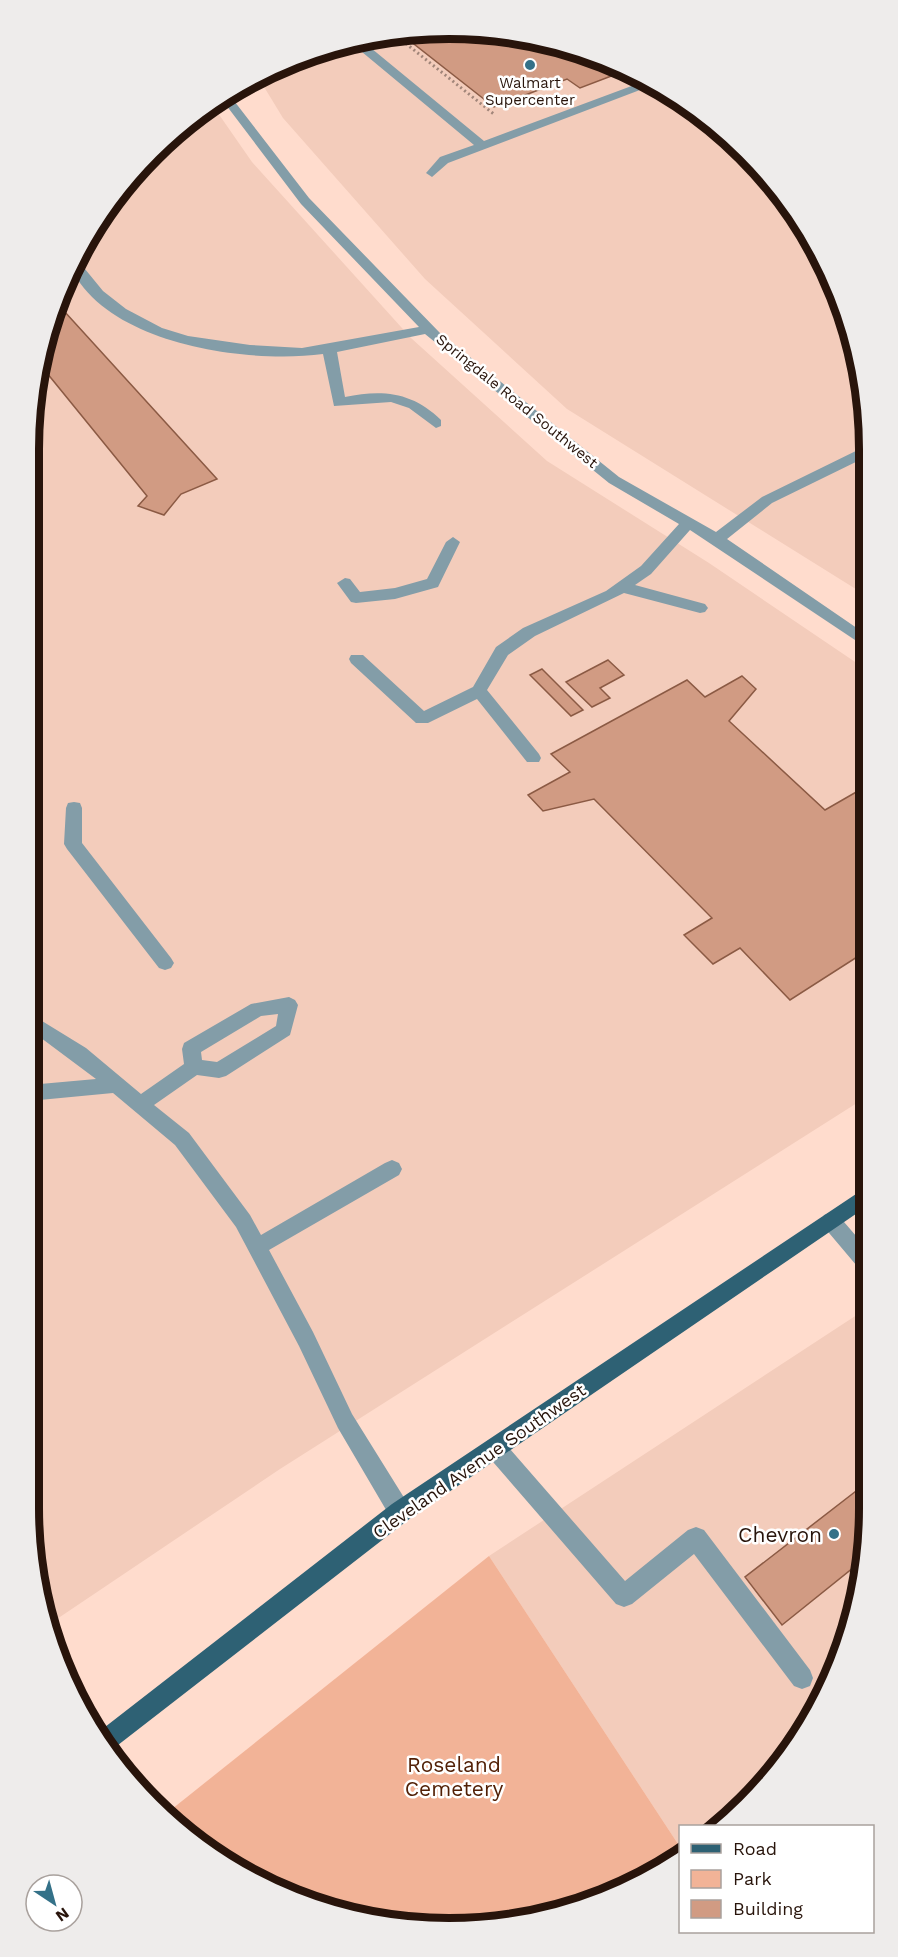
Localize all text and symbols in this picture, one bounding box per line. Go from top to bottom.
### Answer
marker: Walmart Supercenter [523,58,537,72]
place label: Walmart Supercenter [485,74,575,109]
street label: Springdale Road Southwest [433,330,602,472]
street label: Cleveland Avenue Southwest [368,1379,590,1543]
place label: Chevron [738,1522,822,1547]
marker: Chevron [827,1527,841,1541]
park label: Roseland Cemetery [405,1752,503,1801]
legend [679,1825,874,1933]
text: Road [733,1838,777,1859]
text: Park [733,1868,772,1889]
north arrow [24,1873,84,1933]
text: Building [733,1898,803,1919]
text: N [52,1904,73,1926]

